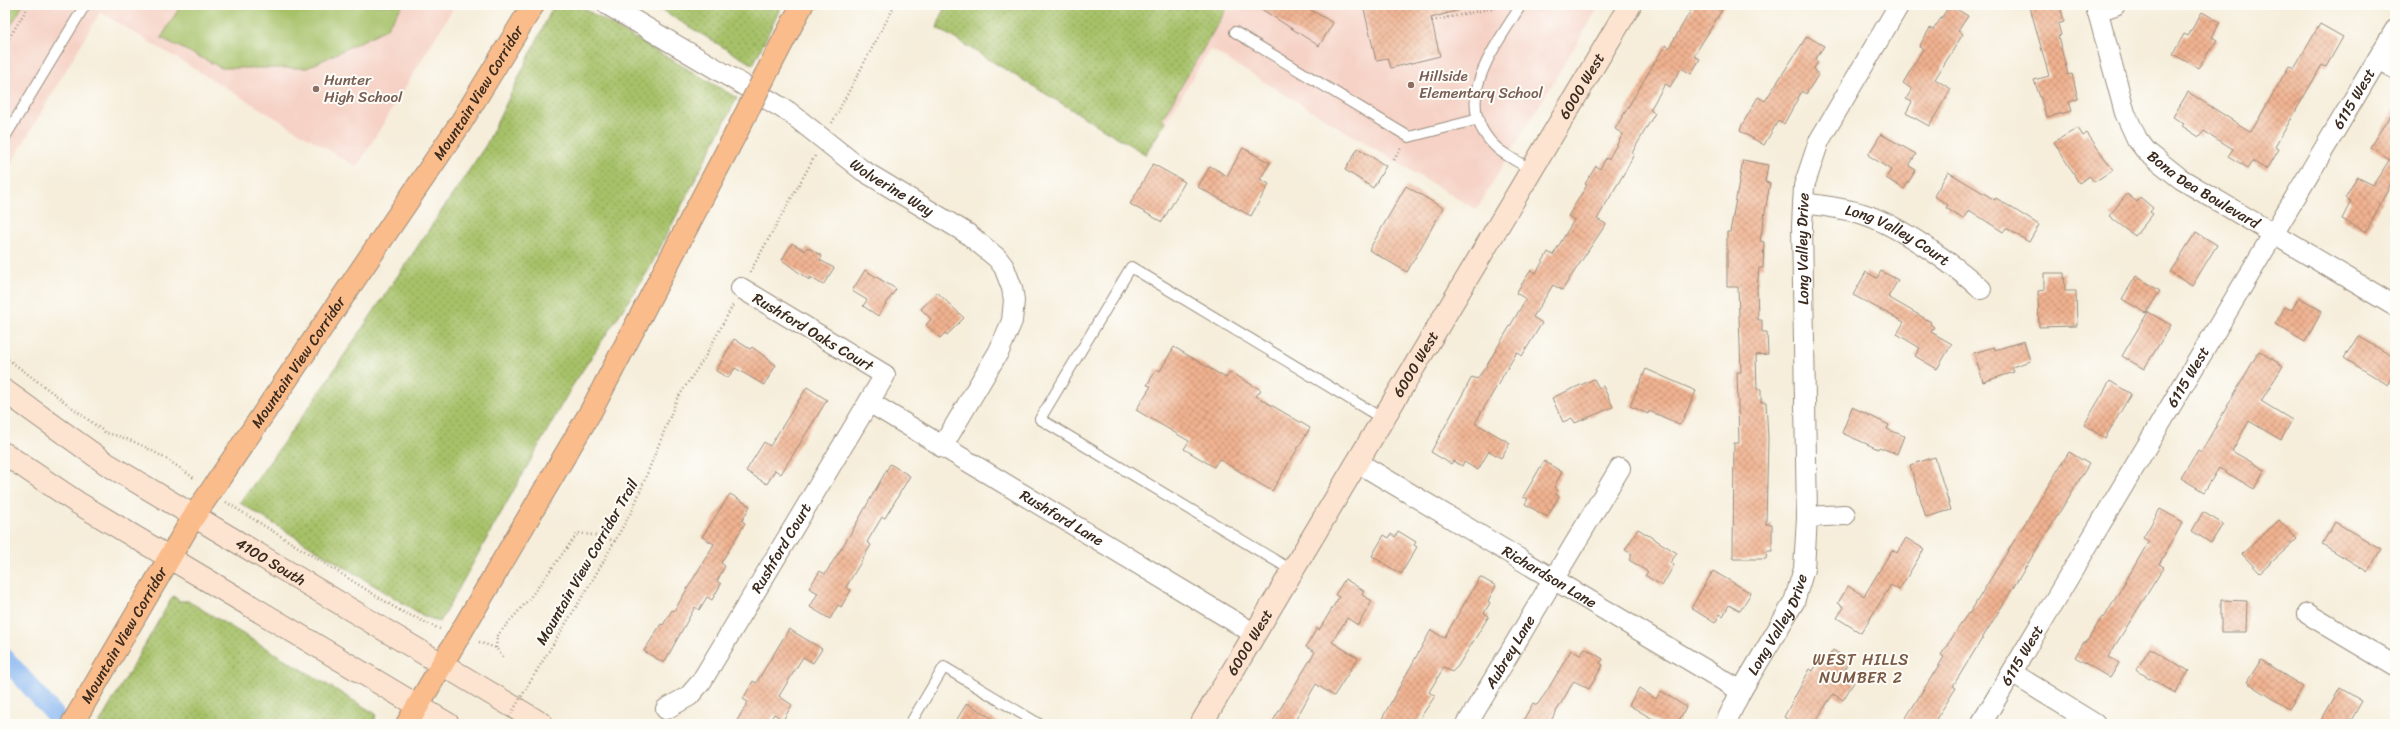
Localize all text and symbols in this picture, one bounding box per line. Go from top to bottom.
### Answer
street label: Mountain View Corridor [426,20,531,166]
street label: 6000 West [1552,47,1612,124]
place label: Hillside Elementary School [1419,63,1544,106]
street label: 6115 West [2326,63,2383,134]
place label: Hunter High School [324,67,403,110]
marker: Hillside Elementary School [1406,80,1416,90]
marker: Hunter High School [311,84,321,94]
street label: Bona Dea Boulevard [2141,144,2266,237]
street label: Wolverine Way [844,152,939,224]
street label: Long Valley Drive [1789,192,1817,305]
street label: Long Valley Court [1843,197,1956,273]
street label: Rushford Oaks Court [747,286,879,379]
street label: Mountain View Corridor [244,290,353,434]
street label: 6000 West [1386,326,1446,402]
street label: 6115 West [2160,341,2217,413]
street label: Mountain View Corridor Trail [529,473,646,650]
street label: Rushford Lane [1015,482,1109,554]
street label: Rushford Court [744,497,819,598]
street label: 4100 South [230,531,311,593]
street label: Richardson Lane [1497,538,1602,615]
street label: Mountain View Corridor [74,561,175,709]
street label: Long Valley Drive [1740,570,1815,680]
street label: 6000 West [1220,604,1280,681]
street label: Aubrey Lane [1477,610,1542,695]
street label: 6115 West [1994,619,2051,691]
district label: WEST HILLS NUMBER 2 [1813,645,1909,692]

